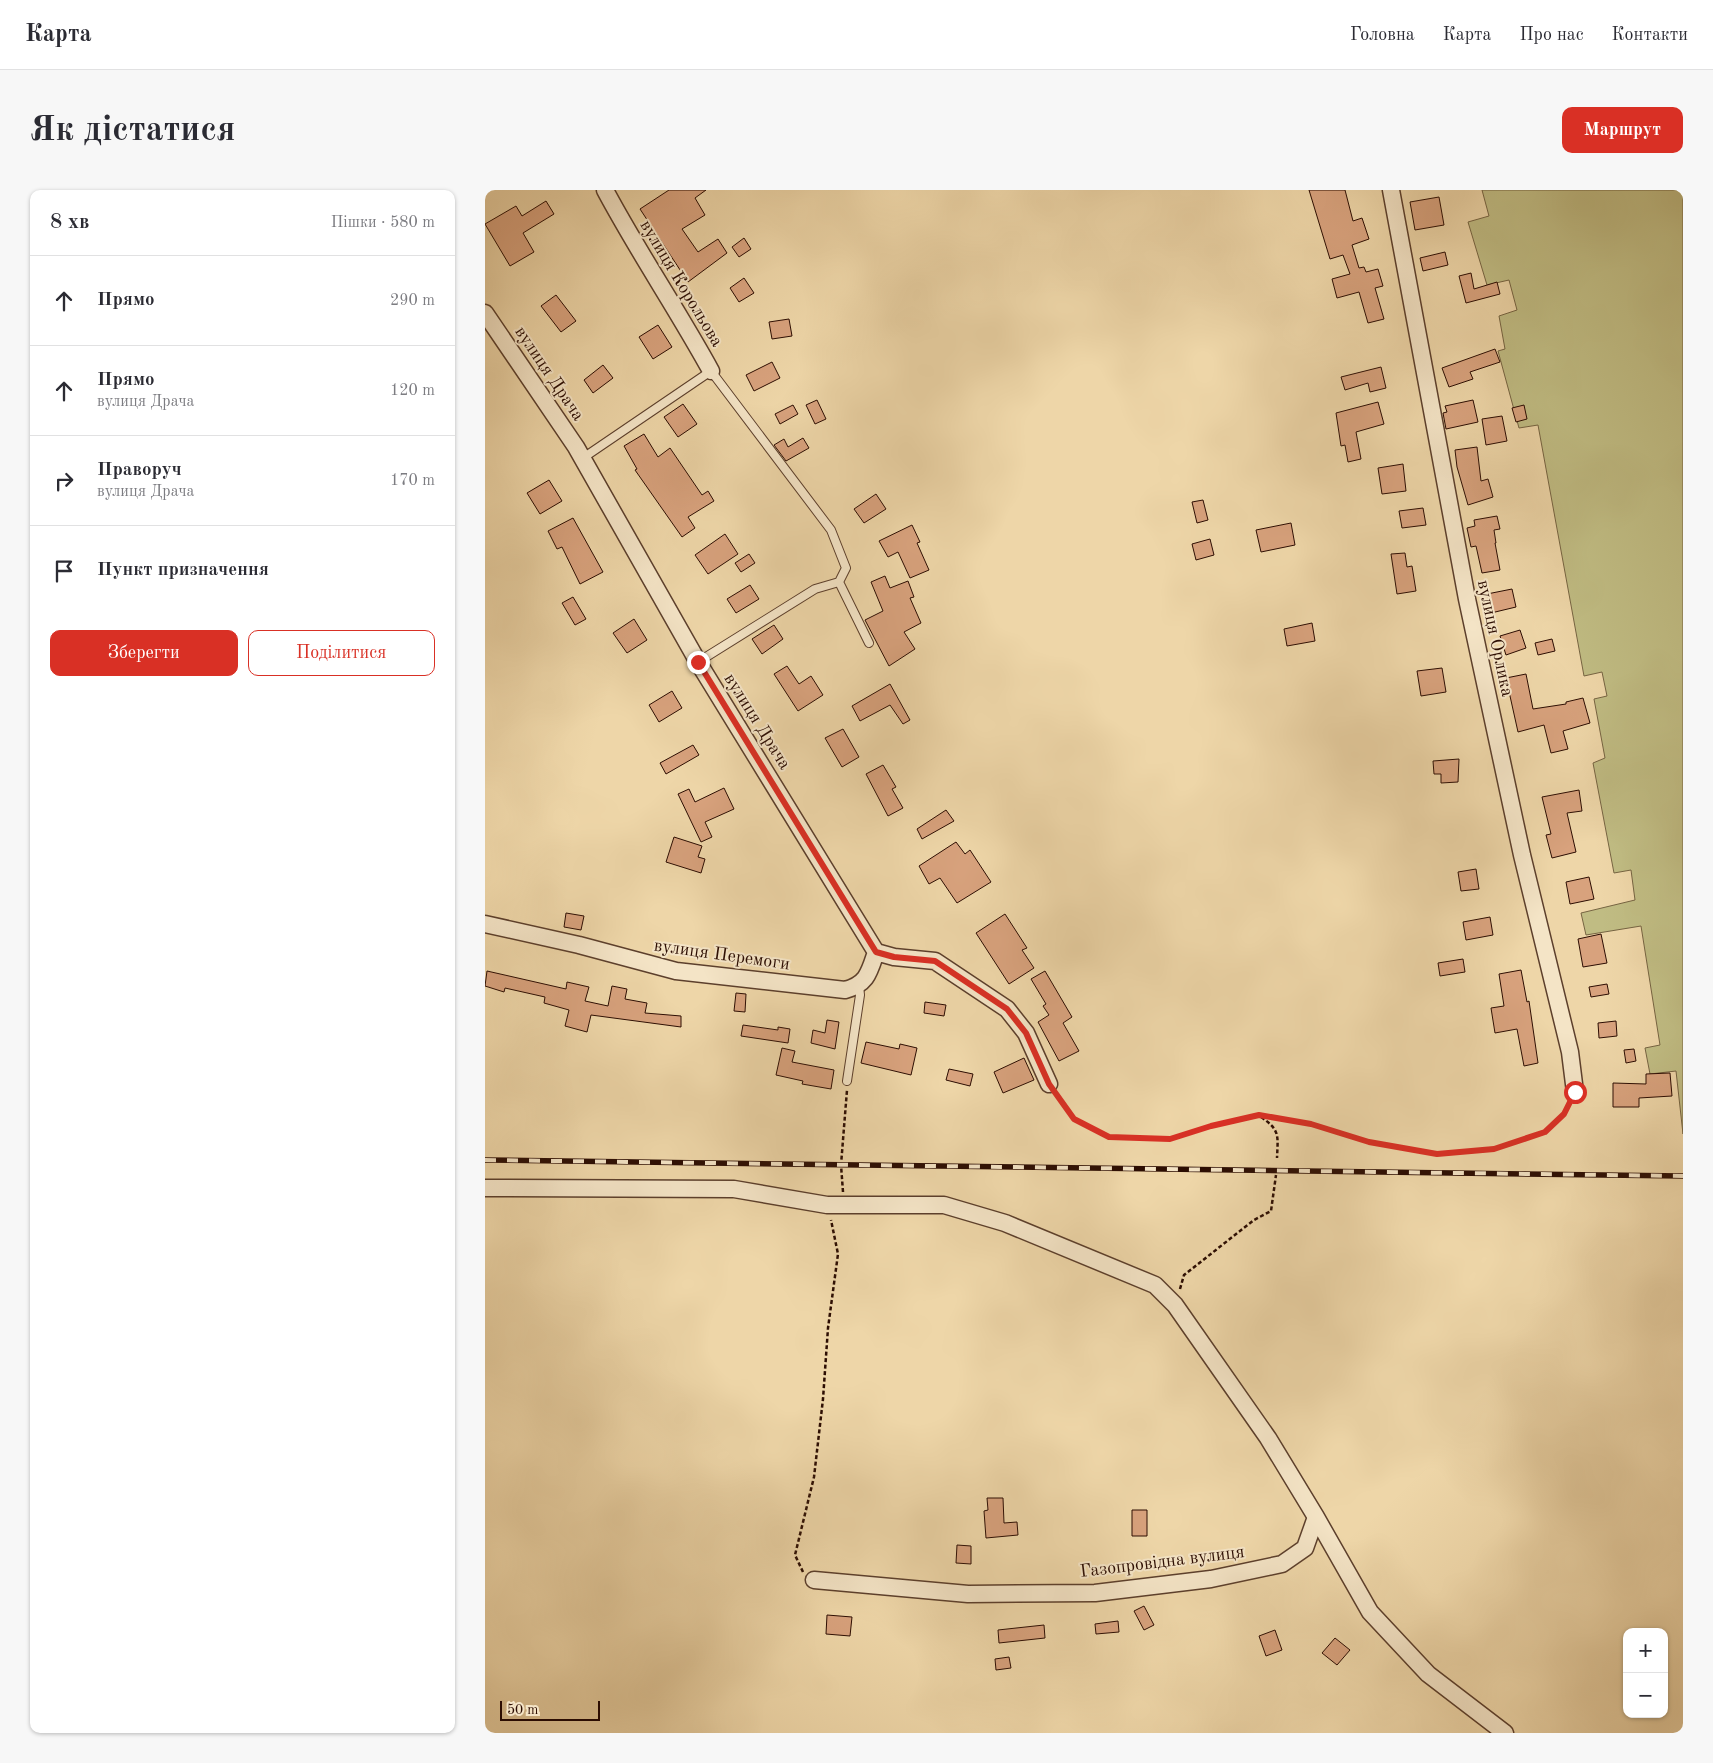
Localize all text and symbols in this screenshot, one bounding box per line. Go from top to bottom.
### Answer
text: Карта [25,23,92,47]
text: Головна [1350,26,1415,44]
text: Карта [1443,26,1491,44]
text: Про нас [1519,26,1584,44]
text: Контакти [1612,26,1688,44]
button: Маршрут [1562,107,1683,153]
text: Як дістатися [30,113,235,148]
text: 8 хв [50,212,89,233]
text: Пішки · 580 m [331,215,435,231]
street label: вулиця Корольова [636,217,726,350]
icon: ahead [50,287,78,315]
text: Прямо [97,291,155,310]
text: 290 m [390,293,435,309]
street label: вулиця Драча [511,323,587,424]
text: Прямо [97,371,155,390]
icon: ahead [50,377,78,405]
text: 120 m [390,383,435,399]
text: вулиця Драча [97,394,194,410]
text: Праворуч [97,461,182,480]
icon: right [50,467,78,495]
text: 170 m [390,473,435,489]
text: вулиця Драча [97,484,194,500]
icon: arrive [50,557,78,585]
text: Пункт призначення [97,561,269,580]
street label: вулиця Орлика [1474,578,1516,698]
button: Зберегти [50,630,238,676]
button: Поділитися [248,630,435,676]
route end [687,651,710,674]
street label: вулиця Драча [720,670,794,773]
street label: вулиця Перемоги [653,937,791,973]
route start [1564,1081,1587,1104]
street label: Газопровідна вулиця [1079,1543,1245,1581]
map controls [1623,1628,1668,1718]
button: + [1623,1628,1668,1673]
button: − [1623,1673,1668,1718]
scale bar [500,1698,600,1721]
text: 50 m [507,1703,538,1717]

